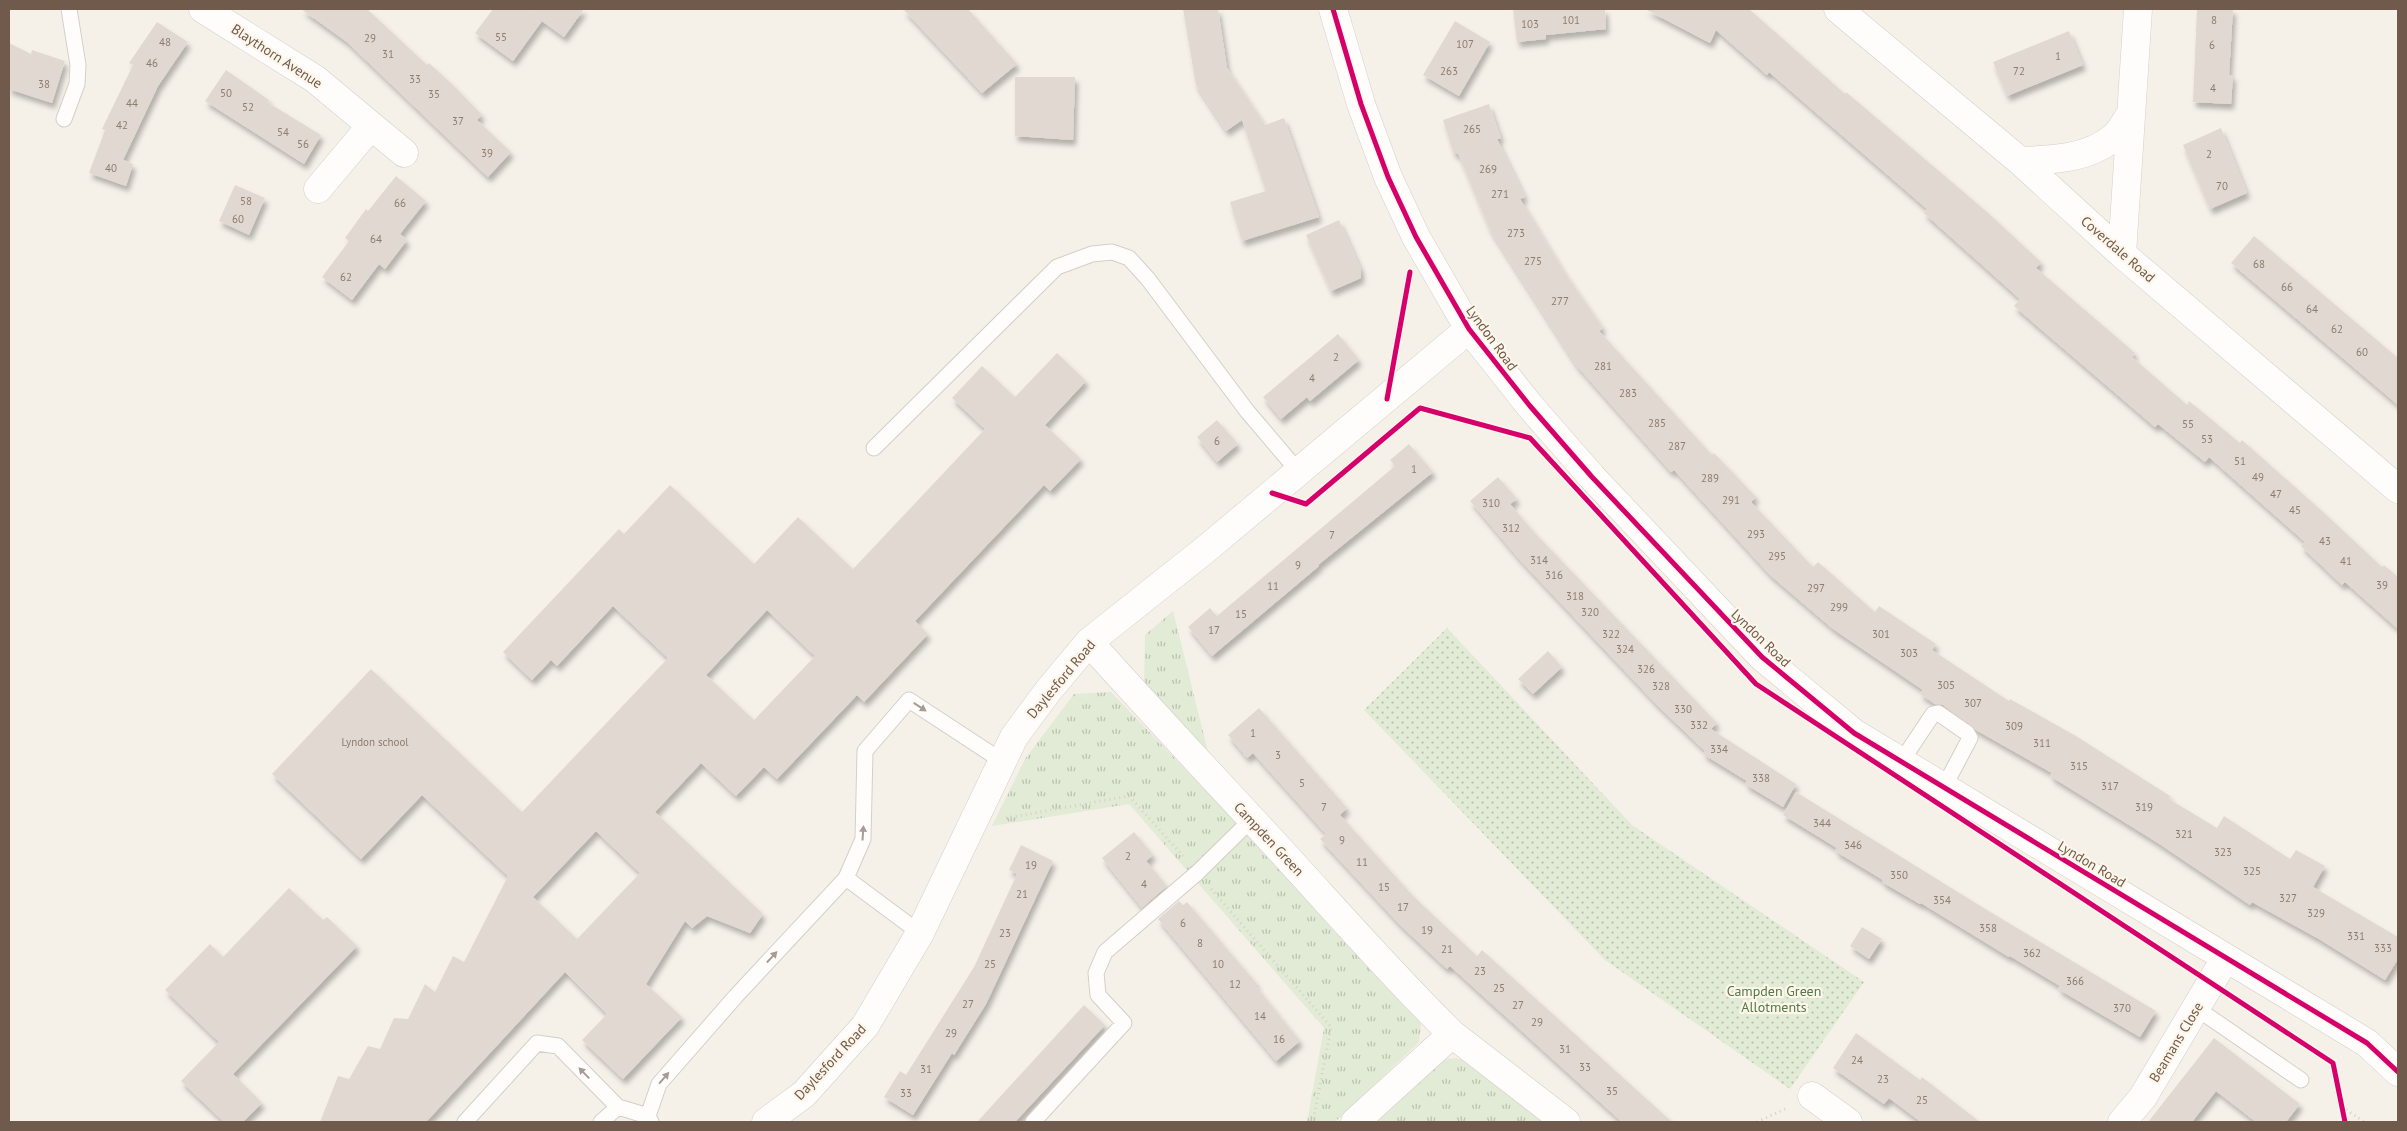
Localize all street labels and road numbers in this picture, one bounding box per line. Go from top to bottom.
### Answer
street label: Blaythorn Avenue [228,20,326,92]
street label: Coverdale Road [2077,212,2159,286]
street label: Lyndon Road [1462,302,1522,374]
street label: Lyndon Road [1727,605,1795,671]
street label: Daylesford Road [1023,636,1099,722]
street label: Campden Green [1230,798,1308,880]
street label: Lyndon Road [2055,837,2129,891]
street label: Beamans Close [2145,999,2207,1085]
street label: Daylesford Road [790,1020,870,1104]

